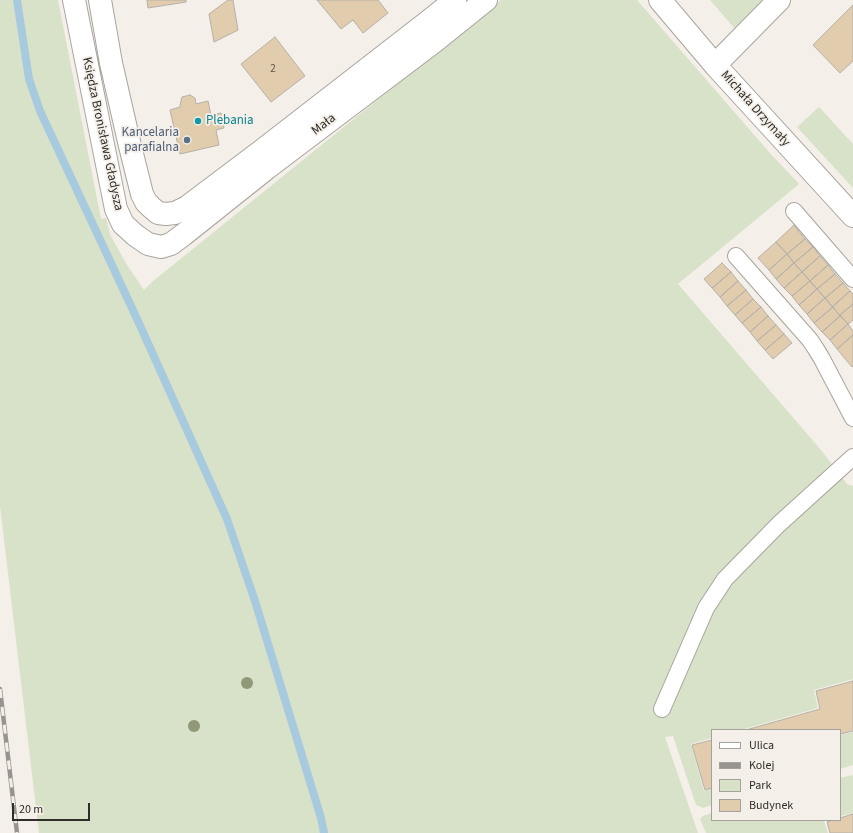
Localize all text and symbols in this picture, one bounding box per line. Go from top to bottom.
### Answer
street label: Księdza Bronisława Gładysza [78,56,126,212]
house number: 2 [270,63,276,77]
street label: Michała Drzymały [717,68,793,150]
street label: Mała [309,111,339,139]
place label: Plebania [206,113,254,129]
marker: Plebania [193,116,203,126]
place label: Kancelaria parafialna [122,125,179,156]
marker: Kancelaria parafialna [182,135,192,145]
legend [711,729,841,821]
text: Ulica [749,737,774,754]
text: Kolej [749,757,774,774]
text: Park [749,777,771,794]
scale bar [14,795,92,821]
text: Budynek [749,797,793,814]
text: 20 m [19,801,43,818]

